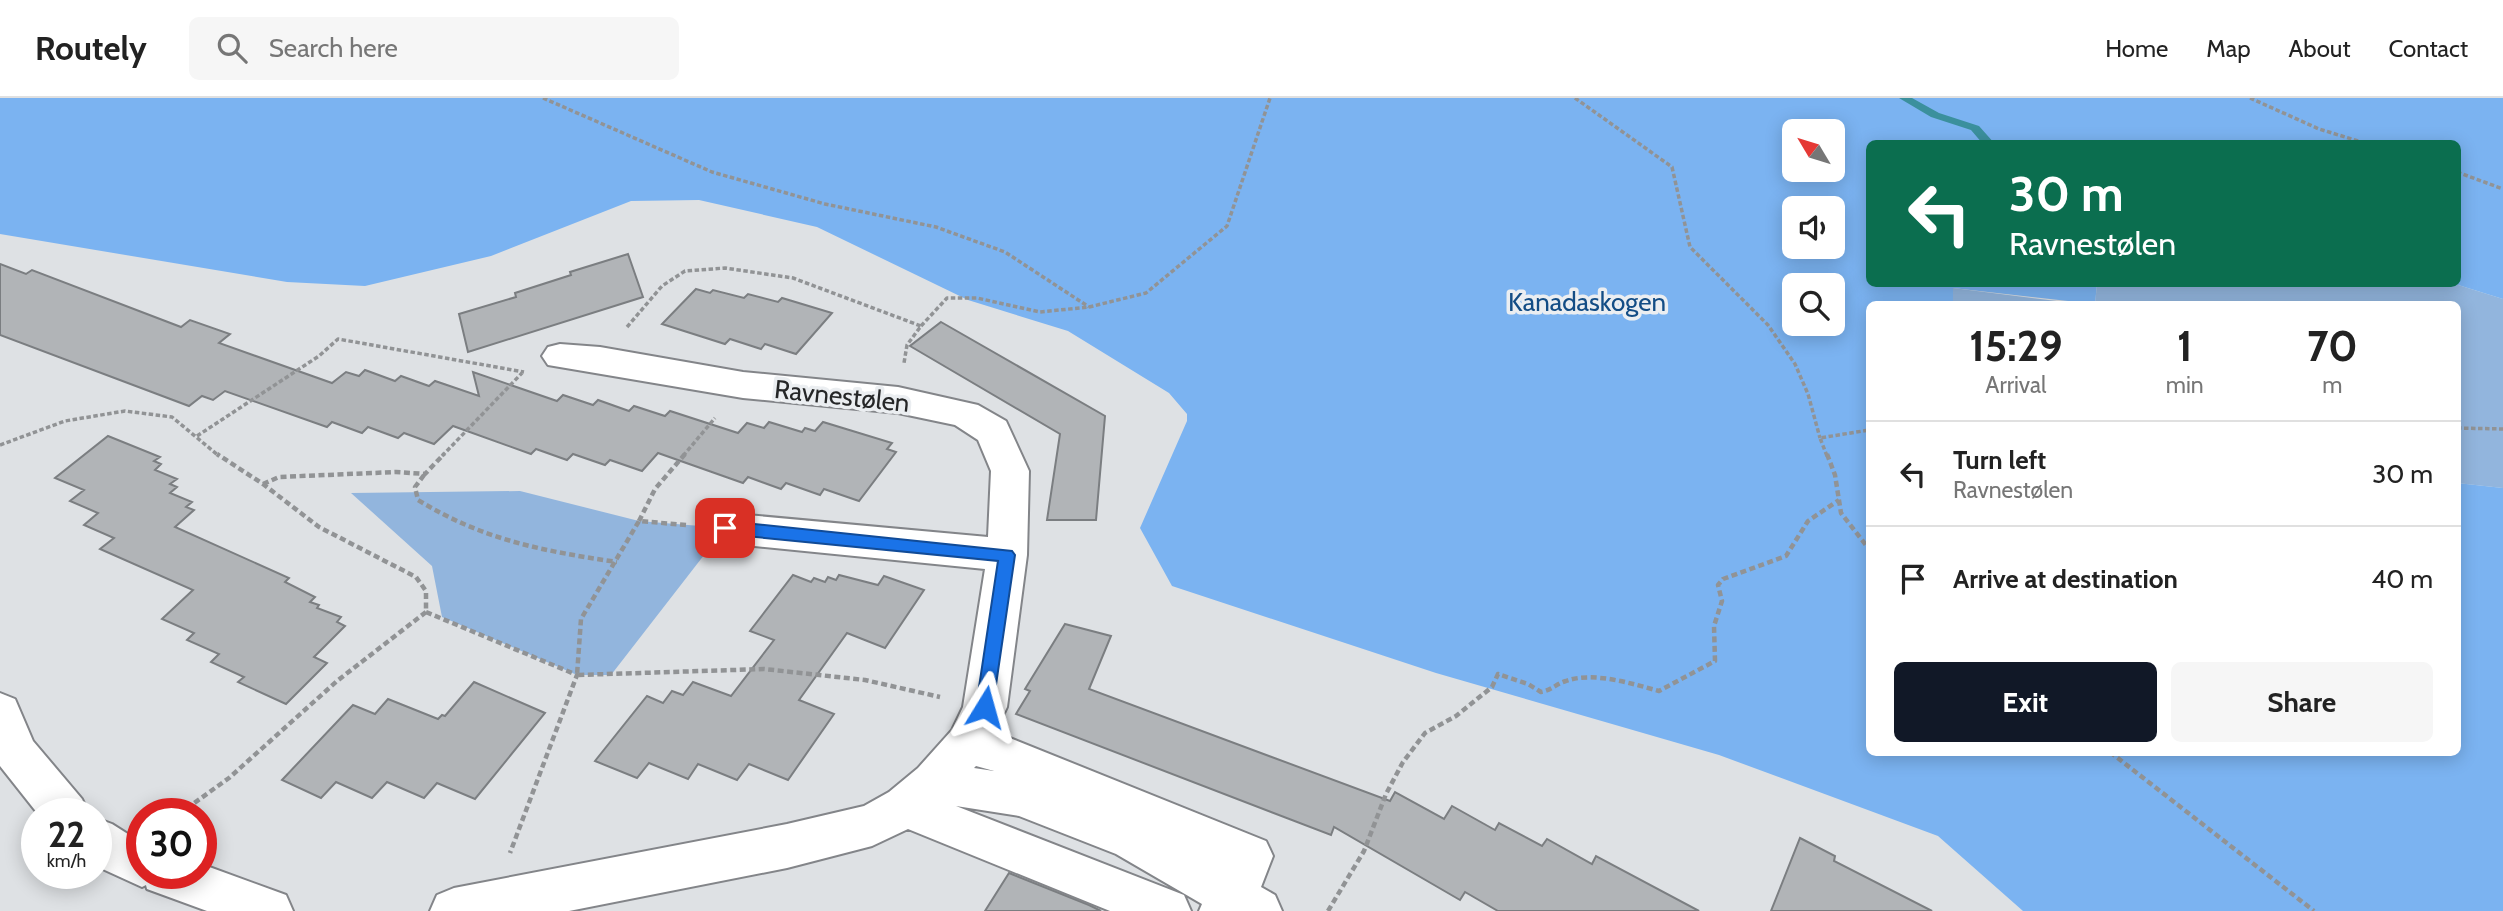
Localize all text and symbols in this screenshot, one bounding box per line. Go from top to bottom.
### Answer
search box [189,17,679,80]
text: Routely [35,28,147,68]
icon: search [213,29,251,67]
text: Search here [269,32,398,64]
text: Home [2105,34,2168,63]
text: Map [2206,34,2251,63]
text: About [2289,34,2351,63]
text: Contact [2389,34,2468,63]
north arrow [1782,119,1844,182]
map controls [1782,119,1845,336]
text: 30 m [2009,164,2124,223]
icon: left [1894,168,1985,259]
button: sound [1782,196,1845,259]
text: Ravnestølen [2009,224,2176,263]
button: search [1782,273,1845,336]
park label: Kanadaskogen [1508,286,1666,318]
text: 15:29 [1969,320,2063,372]
text: 1 [2177,320,2193,372]
text: 70 [2307,320,2358,372]
text: Arrival [1985,371,2047,399]
text: min [2166,371,2204,399]
text: m [2322,371,2342,399]
street label: Ravnestølen [773,373,911,419]
text: Turn left [1953,444,2046,476]
icon: left [1894,455,1932,493]
text: 30 m [2372,458,2433,490]
text: Ravnestølen [1953,476,2073,504]
pin [695,498,755,558]
icon: arrive [706,509,744,547]
icon: arrive [1894,560,1932,598]
text: Arrive at destination [1953,563,2178,595]
text: 40 m [2371,563,2433,595]
button: Exit [1894,662,2157,742]
button: Share [2171,662,2433,742]
position arrow [948,670,1022,744]
speed limit sign: 30 [126,798,217,889]
text: 22 [48,813,85,856]
text: km/h [47,850,86,872]

